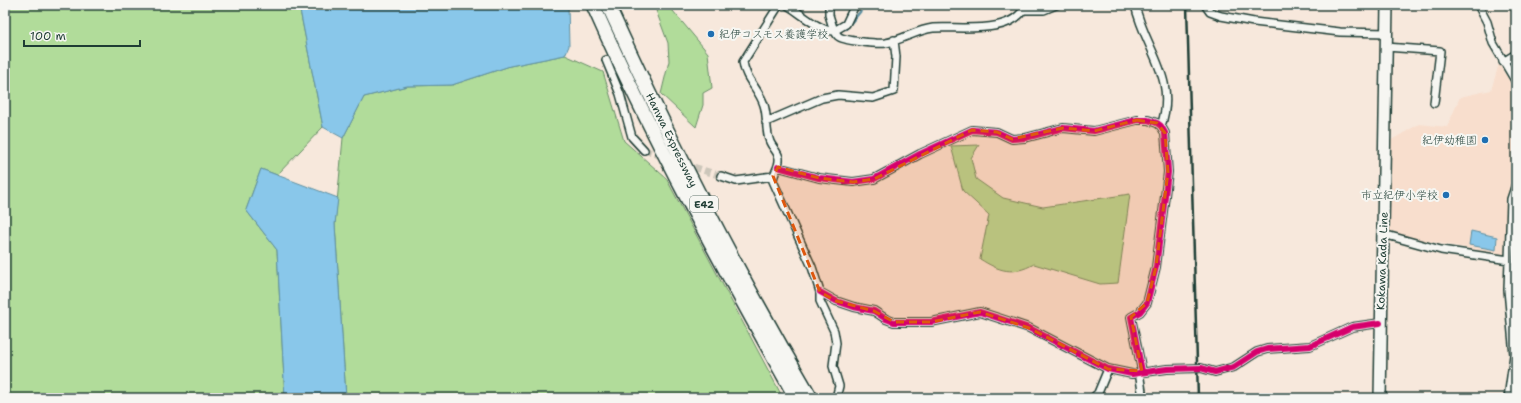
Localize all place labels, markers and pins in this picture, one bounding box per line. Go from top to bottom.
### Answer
place label: 紀伊コスモス養護学校 [719,27,828,42]
marker: 紀伊コスモス養護学校 [706,29,716,39]
place label: 紀伊幼稚園 [1422,133,1477,148]
marker: 紀伊幼稚園 [1480,135,1490,145]
place label: 市立紀伊小学校 [1361,188,1438,203]
marker: 市立紀伊小学校 [1441,190,1451,200]

